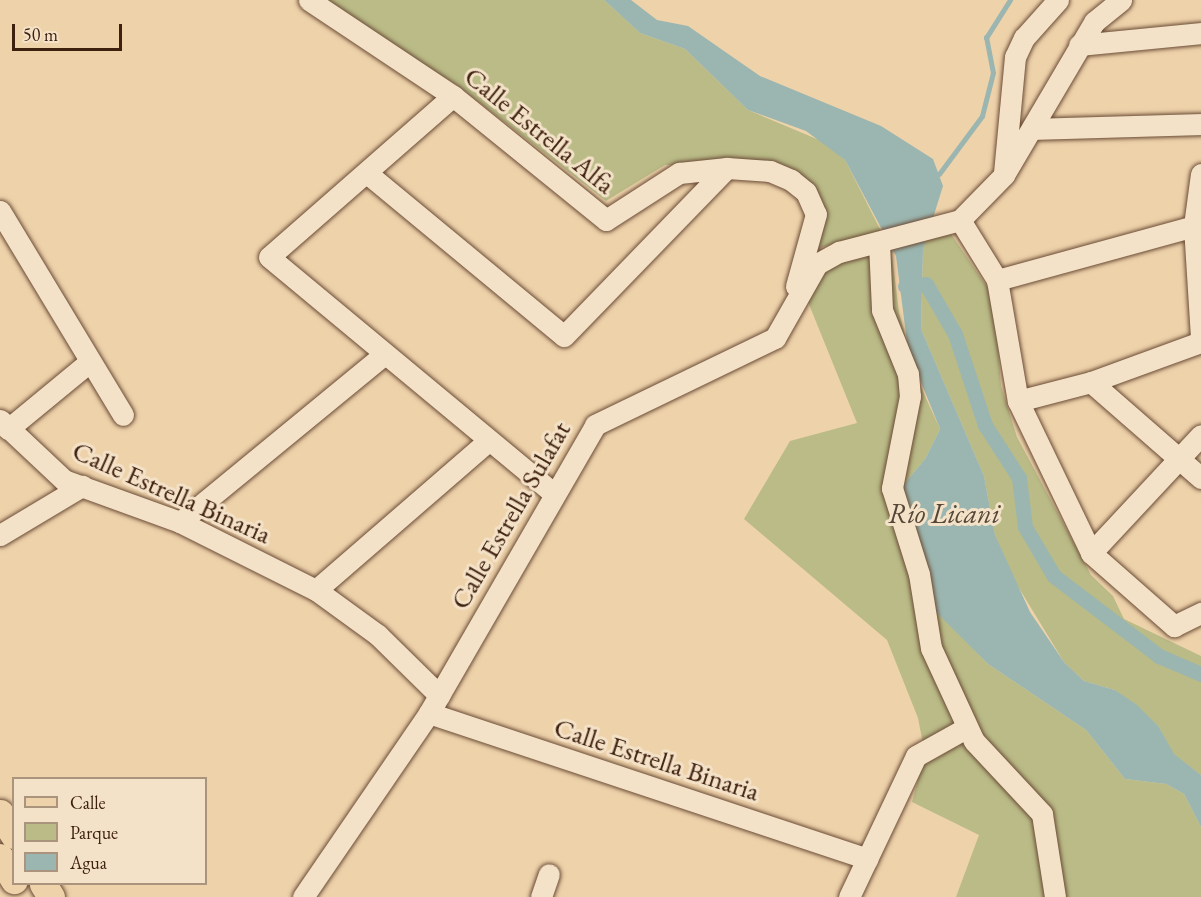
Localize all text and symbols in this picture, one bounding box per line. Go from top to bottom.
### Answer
scale bar [15,12,124,50]
text: 50 m [23,23,58,46]
street label: Calle Estrella Alfa [458,60,622,200]
street label: Calle Estrella Sulafat [443,415,577,615]
street label: Calle Estrella Binaria [68,434,276,550]
water label: Río Licani [888,496,1000,530]
street label: Calle Estrella Binaria [550,711,764,807]
legend [12,777,207,885]
text: Calle [70,791,106,814]
text: Parque [70,821,118,844]
text: Agua [70,851,107,874]

